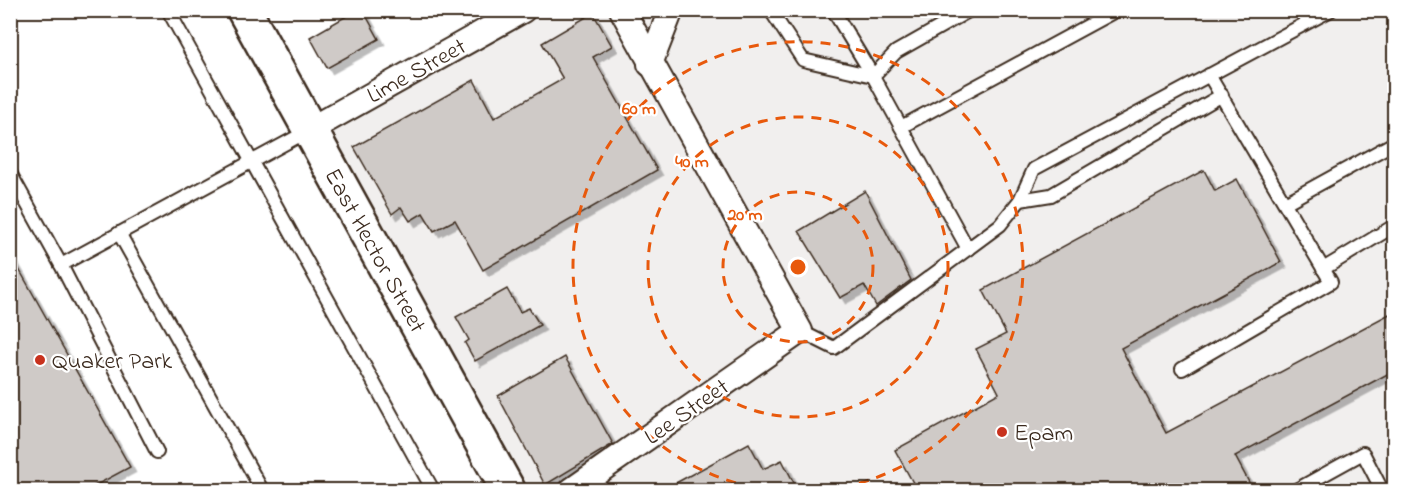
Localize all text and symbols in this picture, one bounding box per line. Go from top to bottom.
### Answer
street label: Lime Street [361,30,473,114]
text: 60 m [622,97,656,123]
text: 40 m [675,150,709,176]
street label: East Hector Street [314,162,434,340]
text: 20 m [726,203,763,229]
centre of rings [788,257,808,277]
place label: Quaker Park [52,345,173,380]
marker: Quaker Park [33,353,47,367]
street label: Lee Street [638,371,737,455]
place label: Epam [1014,417,1073,452]
marker: Epam [995,425,1009,439]

